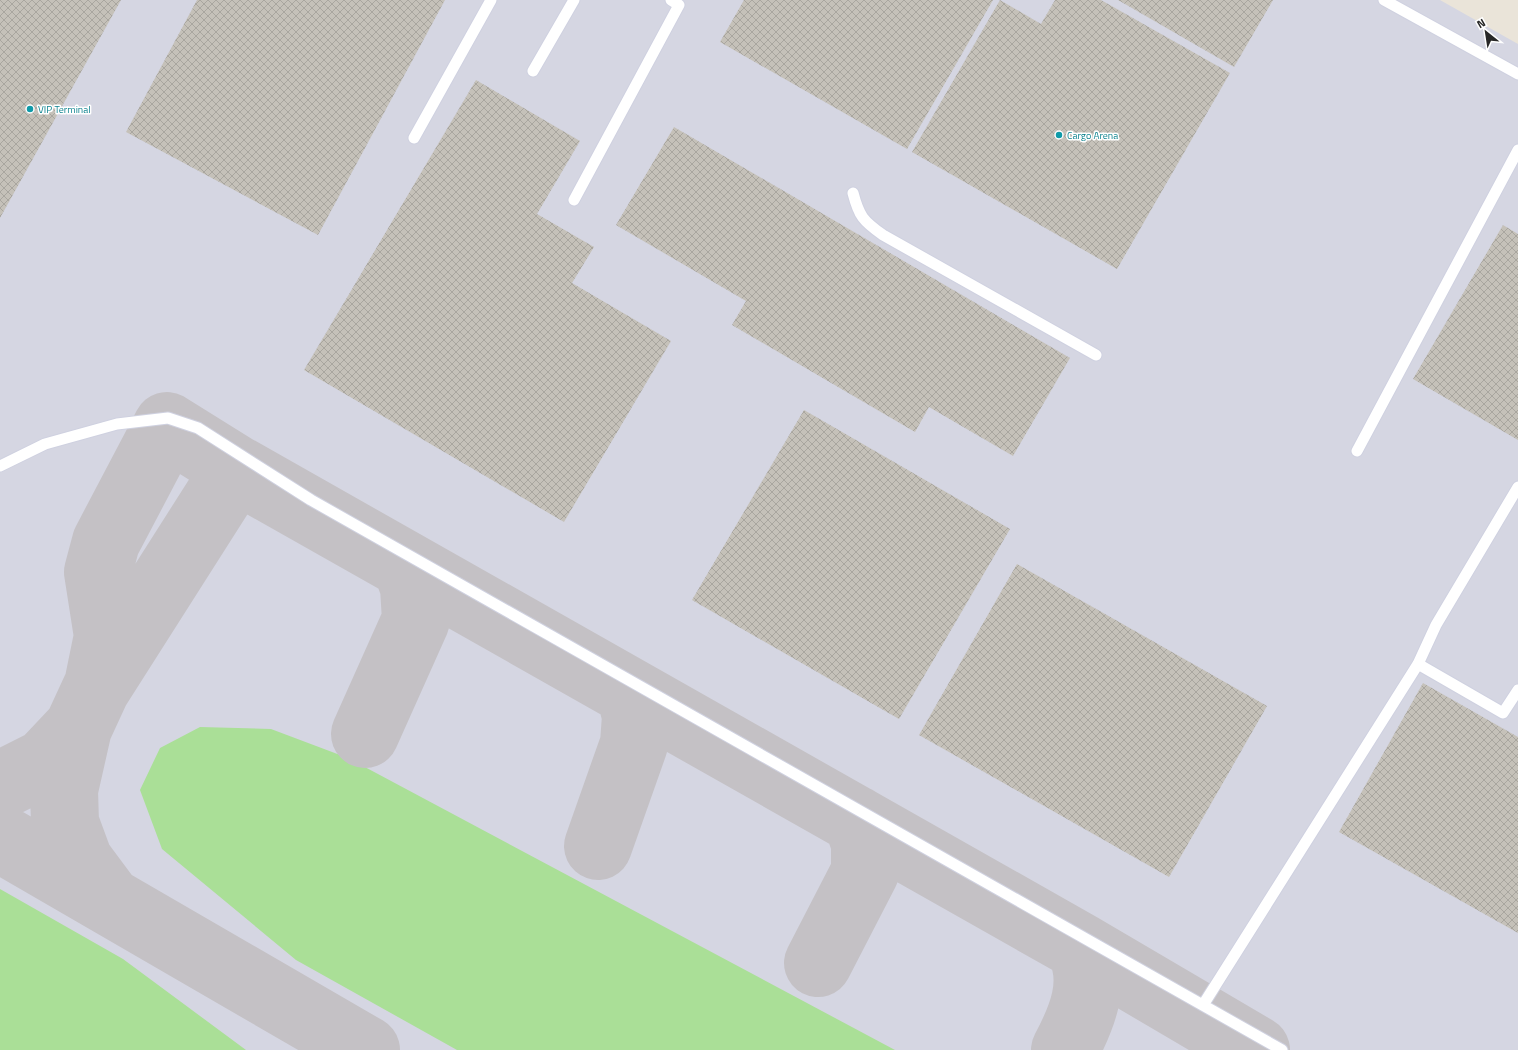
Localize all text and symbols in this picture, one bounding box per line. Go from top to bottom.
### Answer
north arrow [1466,12,1506,52]
text: N [1474,15,1488,32]
place label: VIP Terminal [38,102,91,117]
marker: VIP Terminal [25,104,35,114]
place label: Cargo Arena [1067,128,1118,143]
marker: Cargo Arena [1054,130,1064,140]

